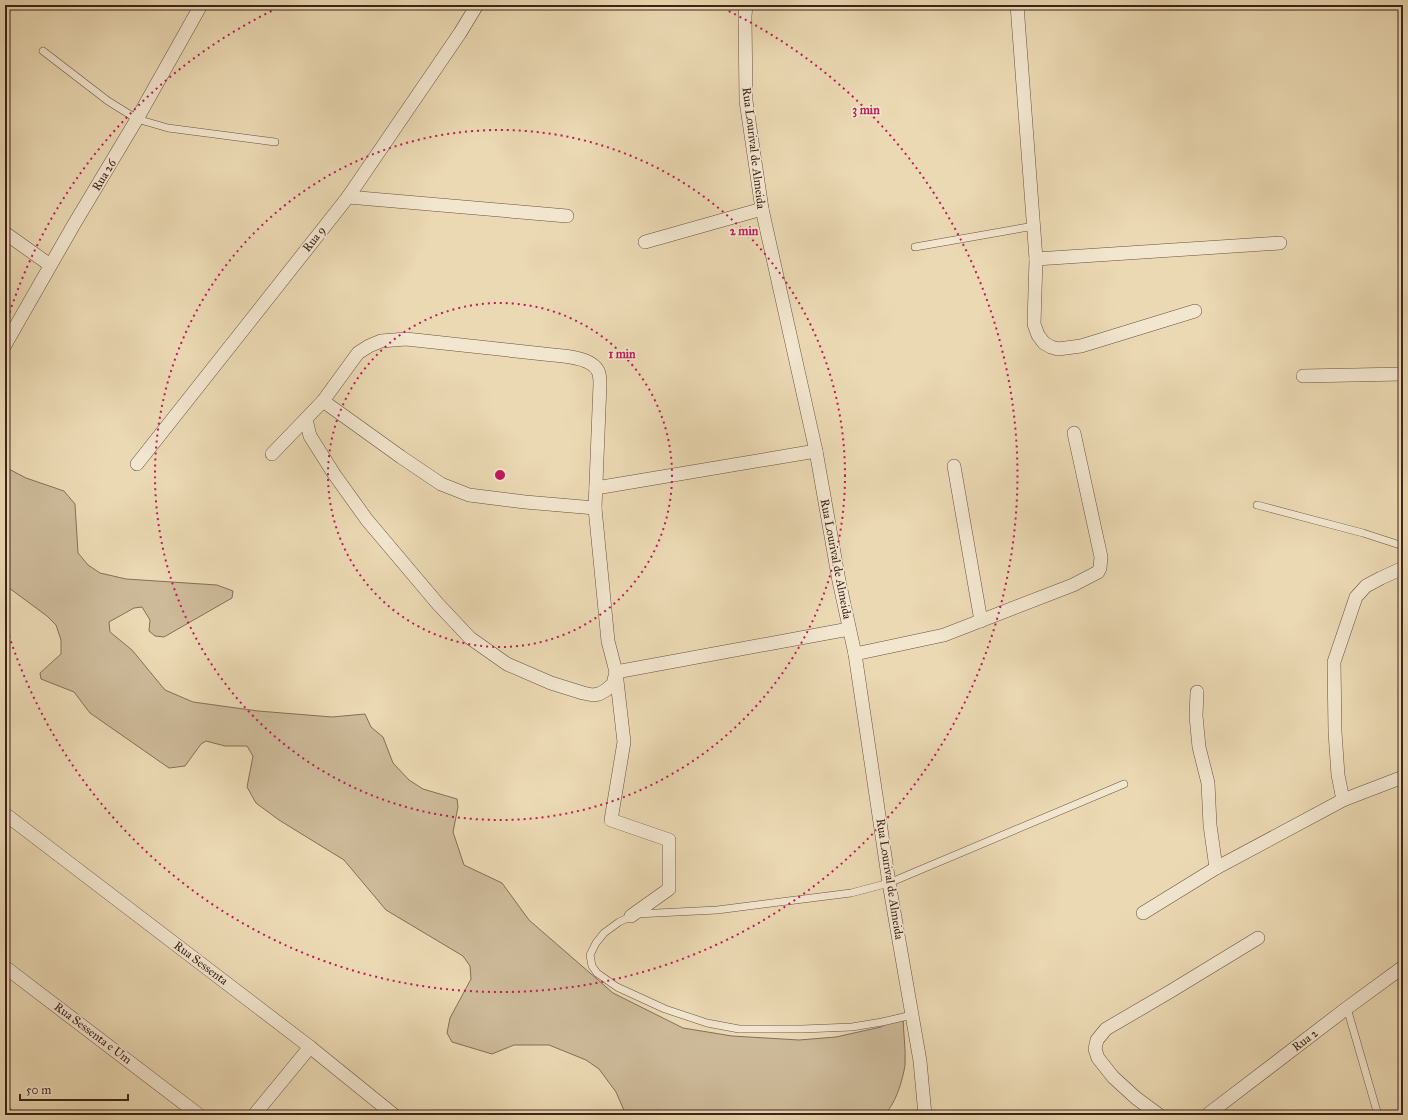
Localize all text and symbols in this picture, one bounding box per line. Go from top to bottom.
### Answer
street label: Rua Lourival de Almeida [740,86,769,211]
text: 3 min [852,103,880,118]
street label: Rua 26 [89,156,119,193]
street label: Rua 9 [300,223,328,255]
text: 2 min [730,224,759,238]
text: 1 min [608,347,636,361]
centre of rings [493,468,507,482]
street label: Rua Lourival de Almeida [817,498,855,621]
street label: Rua Lourival de Almeida [874,817,907,941]
street label: Rua Sessenta [171,938,231,988]
street label: Rua Sessenta e Um [52,999,134,1067]
street label: Rua 2 [1289,1026,1321,1054]
scale bar [20,1076,128,1102]
text: 50 m [26,1083,51,1097]

